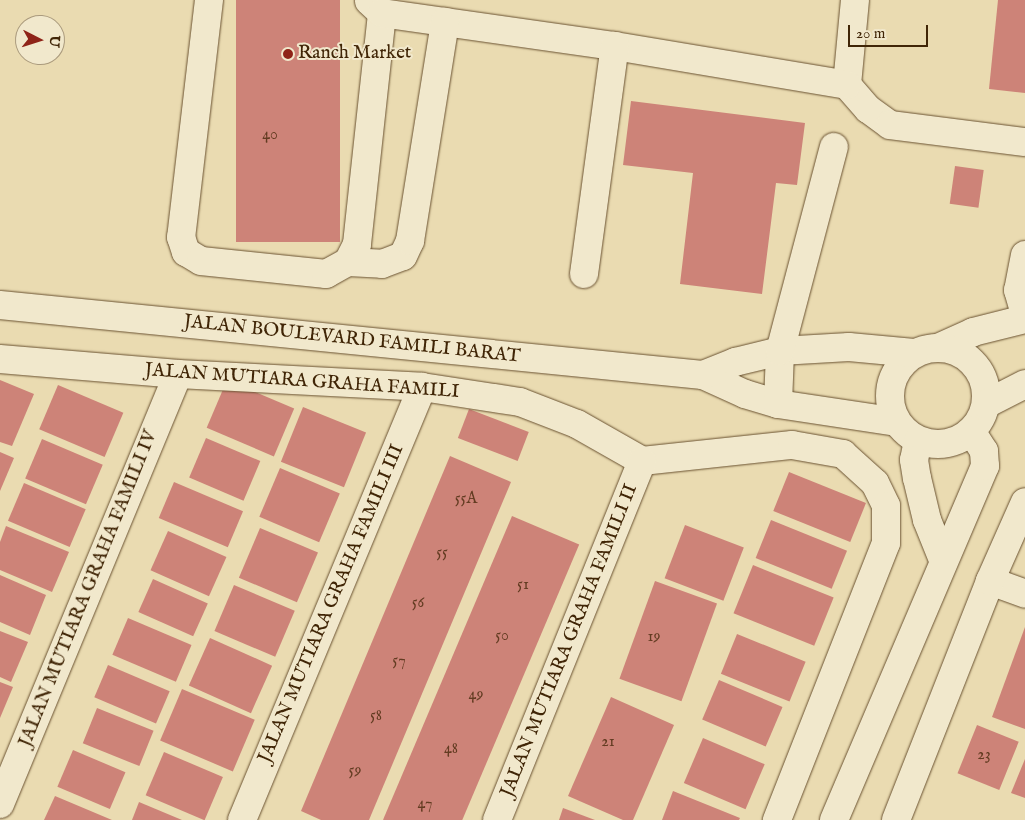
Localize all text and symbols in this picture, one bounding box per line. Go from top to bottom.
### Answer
north arrow [15,15,65,65]
scale bar [850,15,930,47]
text: 20 m [856,24,885,43]
text: U [44,35,63,48]
place label: Ranch Market [298,43,411,65]
marker: Ranch Market [282,48,294,60]
house number: 40 [262,125,278,145]
street label: JALAN BOULEVARD FAMILI BARAT [183,311,521,369]
street label: JALAN MUTIARA GRAHA FAMILI [144,360,460,404]
street label: JALAN MUTIARA GRAHA FAMILI IV [15,427,163,751]
street label: JALAN MUTIARA GRAHA FAMILI III [254,441,410,767]
street label: JALAN MUTIARA GRAHA FAMILI II [497,481,643,801]
house number: 55A [455,489,477,509]
house number: 55 [436,543,448,563]
house number: 51 [517,575,529,595]
house number: 56 [412,593,424,613]
house number: 50 [495,626,509,646]
house number: 19 [648,627,660,647]
house number: 57 [392,651,406,671]
house number: 49 [469,685,483,705]
house number: 58 [370,706,382,726]
house number: 21 [601,732,615,752]
house number: 48 [444,739,458,759]
house number: 23 [977,745,991,765]
house number: 59 [349,761,361,781]
house number: 47 [418,794,432,814]

